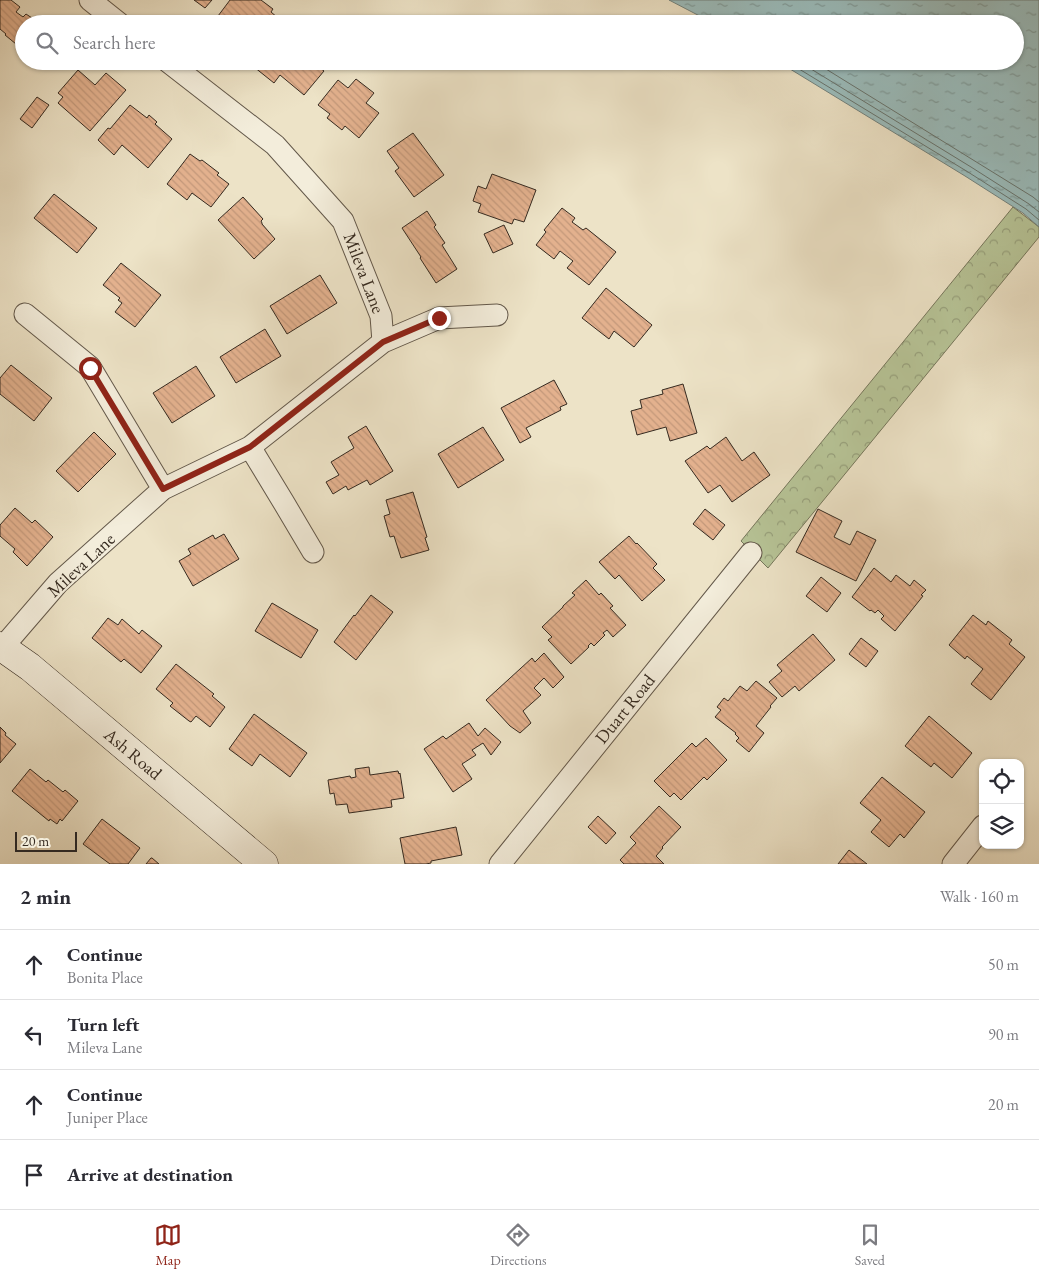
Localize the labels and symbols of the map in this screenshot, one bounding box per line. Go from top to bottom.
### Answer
street label: Mileva Lane [339,229,390,316]
route end [428,307,451,330]
route start [79,357,102,380]
street label: Mileva Lane [42,527,119,602]
street label: Duart Road [589,668,660,748]
street label: Ash Road [99,722,168,785]
scale bar [15,829,78,852]

